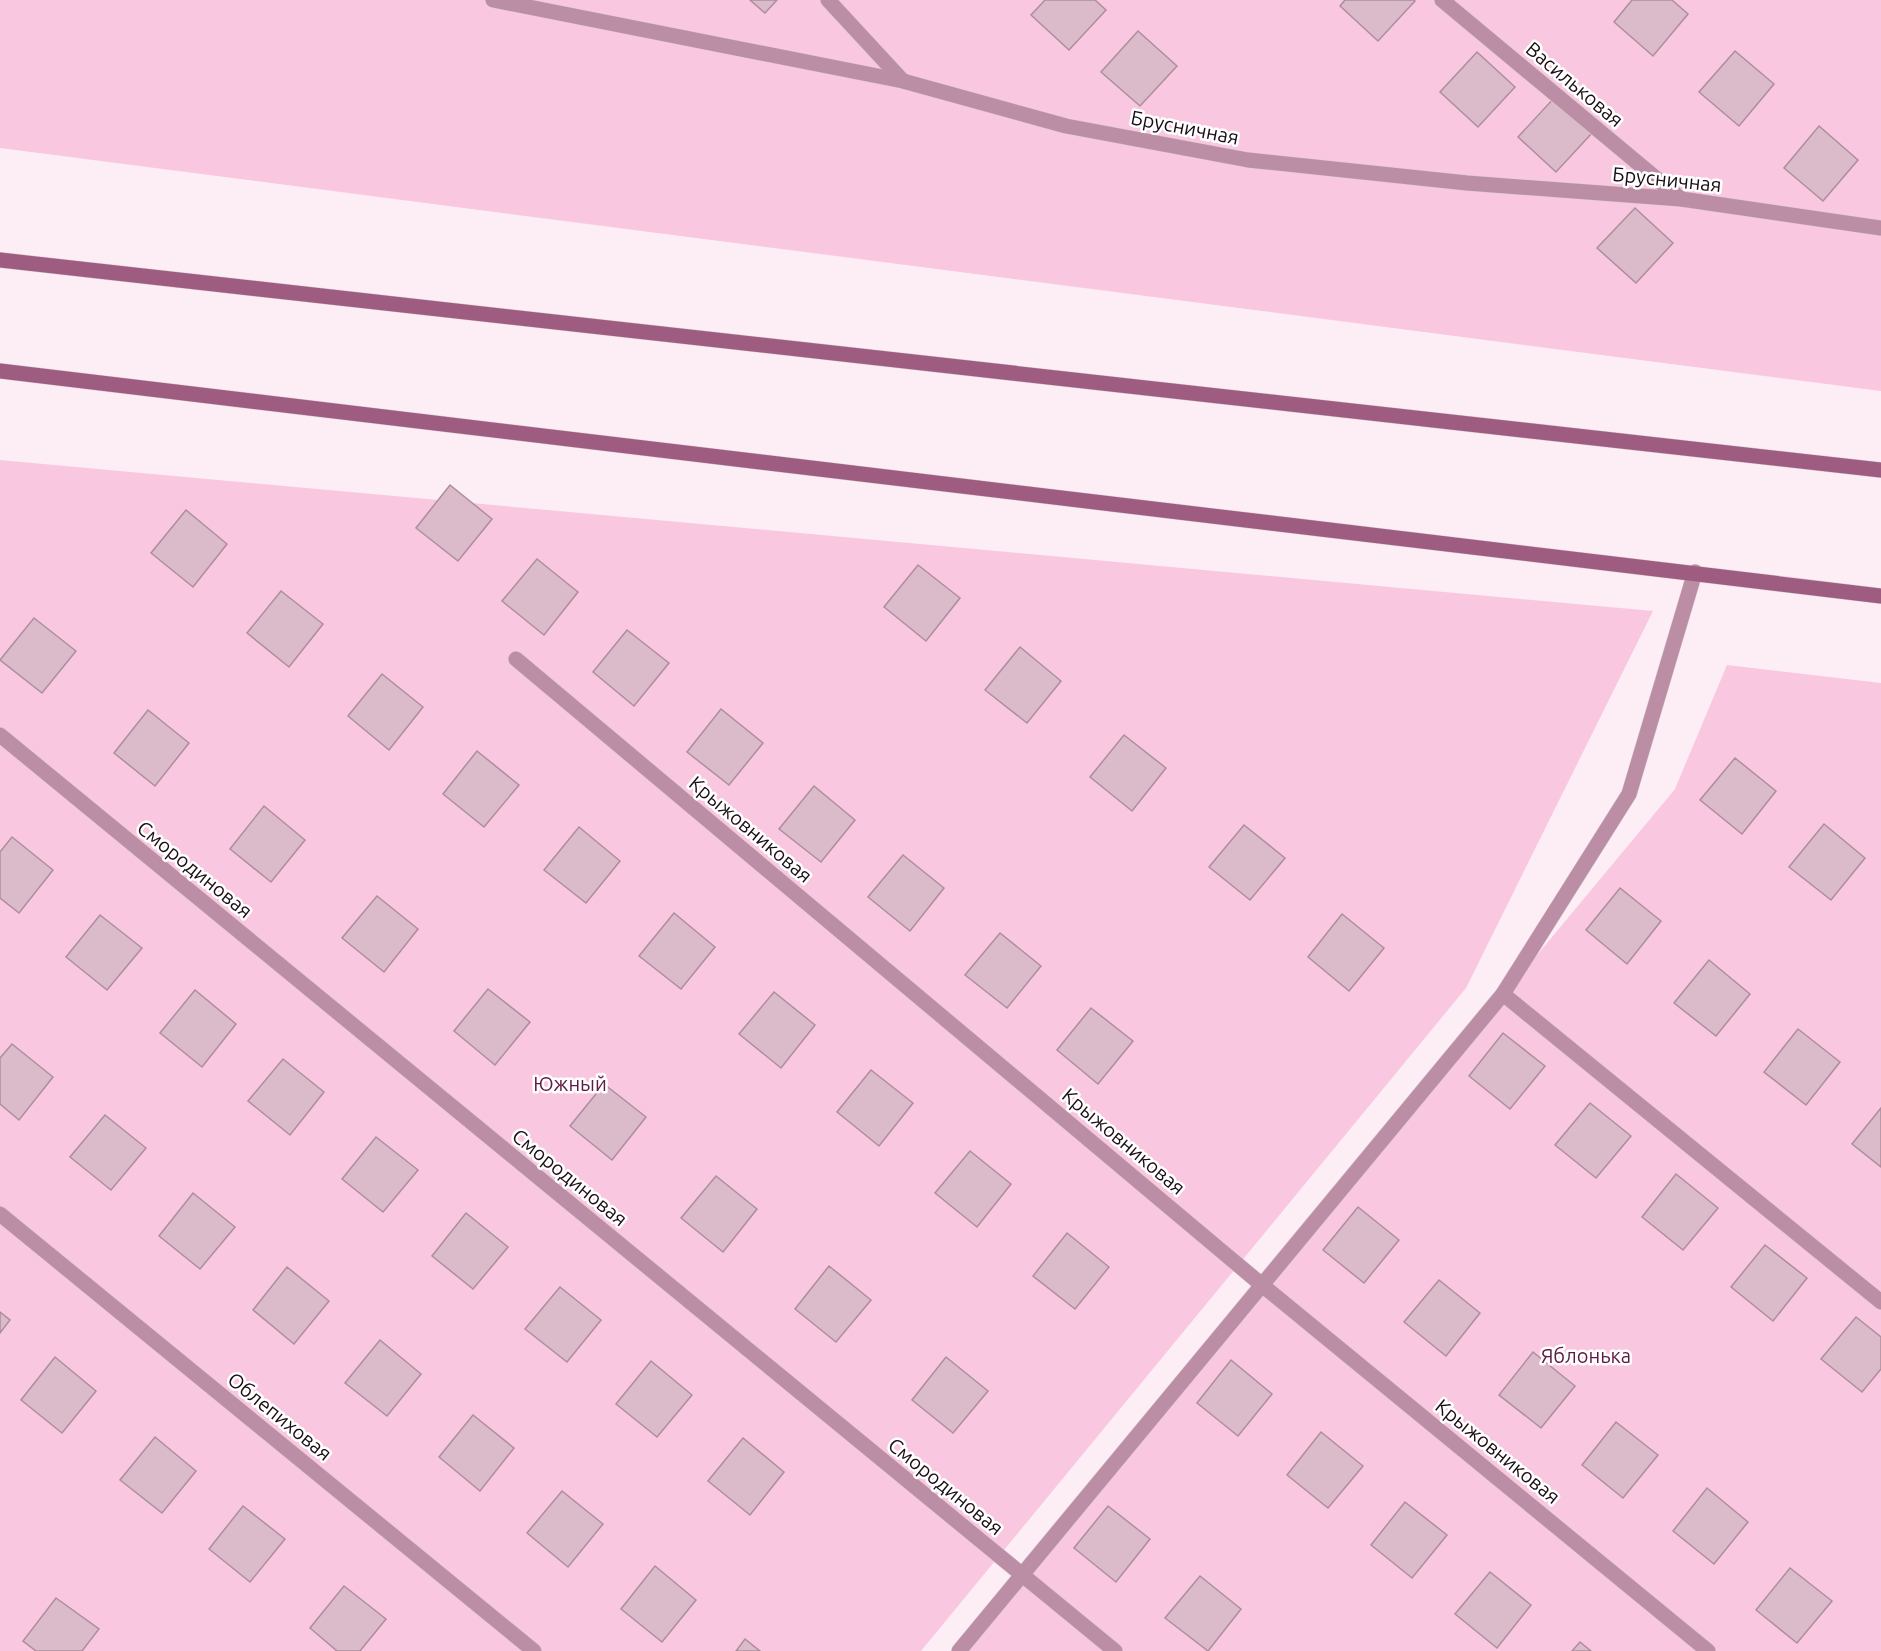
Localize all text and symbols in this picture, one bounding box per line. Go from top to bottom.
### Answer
street label: Васильковая [1522,37,1628,131]
street label: Брусничная [1129,105,1241,149]
street label: Брусничная [1611,162,1723,196]
street label: Крыжовниковая [685,771,817,887]
street label: Смородиновая [133,816,257,922]
park label: Южный [533,1072,607,1095]
street label: Крыжовниковая [1058,1083,1190,1199]
street label: Смородиновая [508,1124,632,1230]
park label: Яблонька [1541,1344,1631,1367]
street label: Облепиховая [223,1367,337,1465]
street label: Крыжовниковая [1431,1394,1565,1508]
street label: Смородиновая [884,1433,1008,1539]

